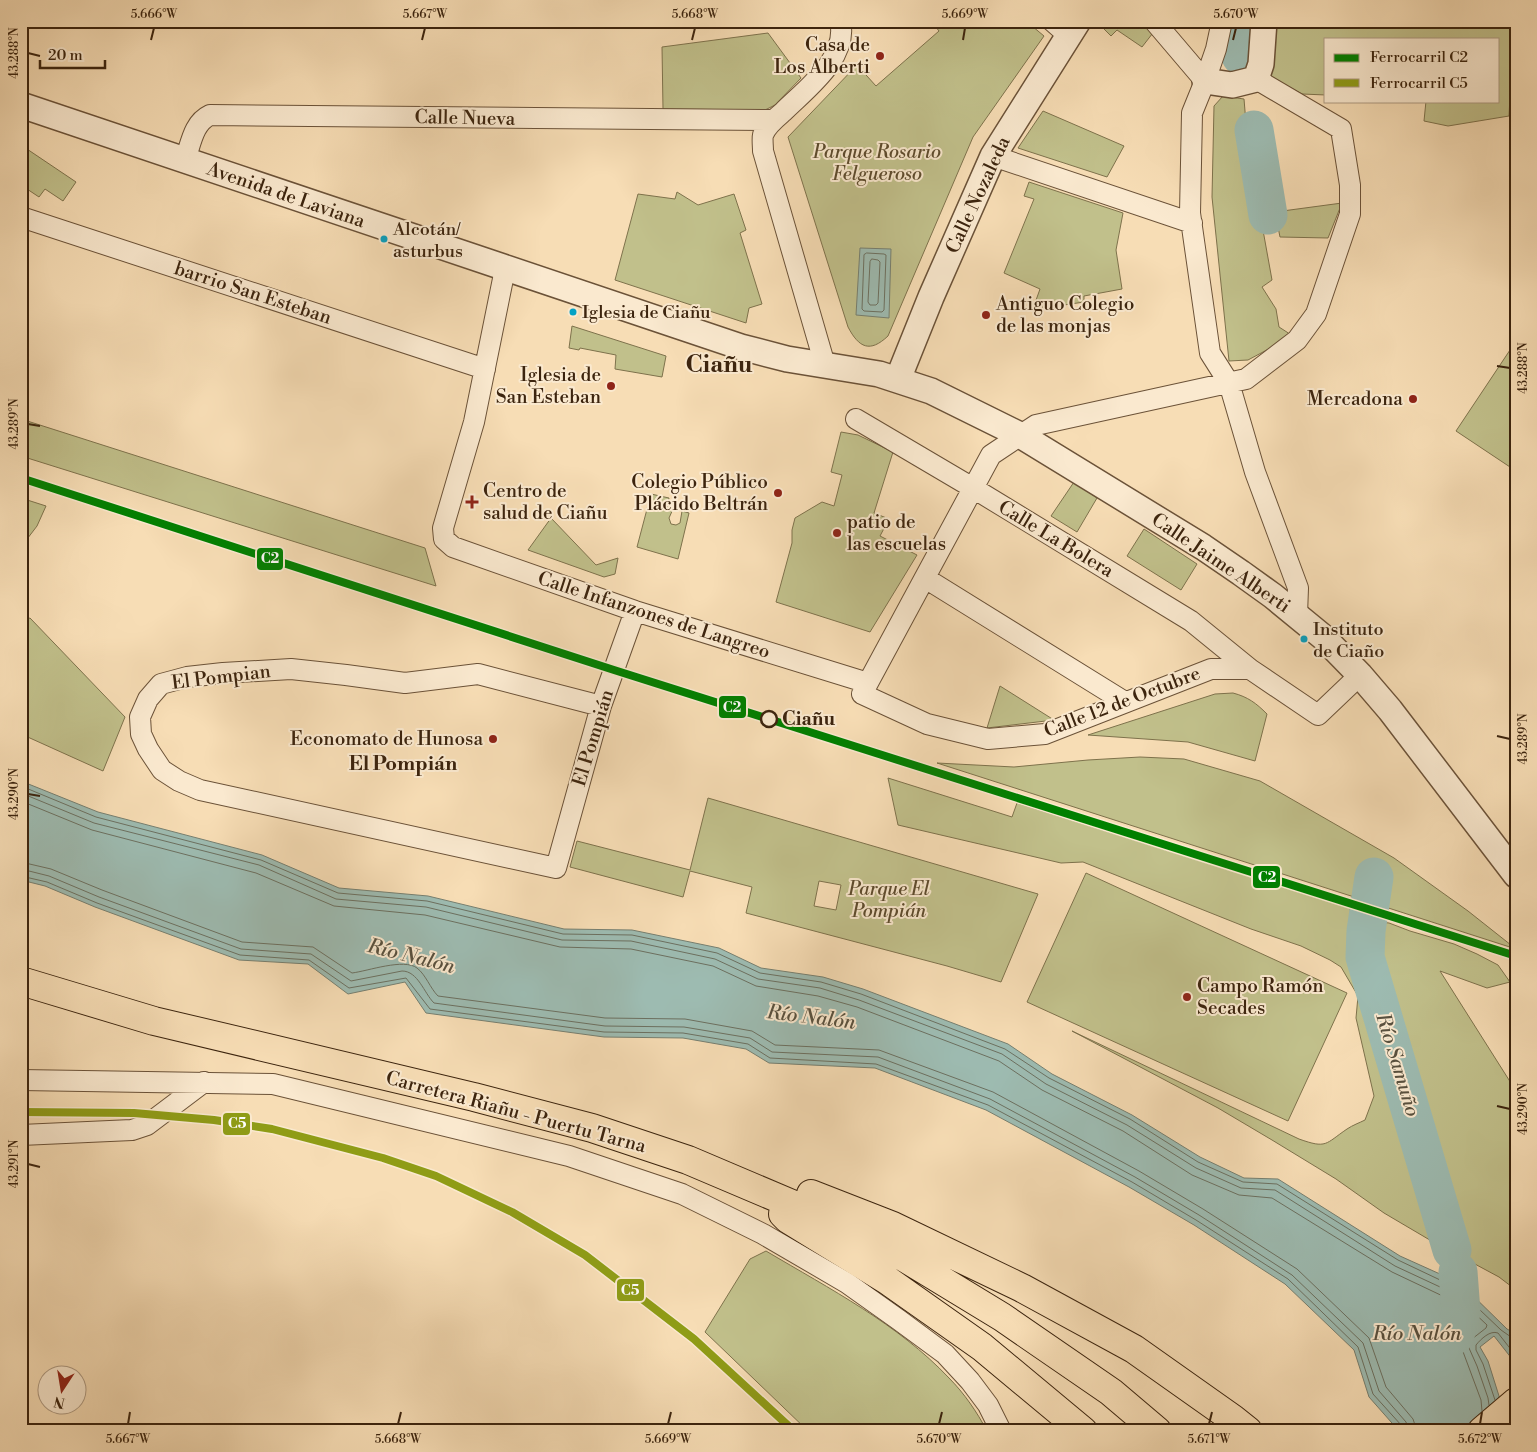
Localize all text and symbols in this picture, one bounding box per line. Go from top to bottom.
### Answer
text: 5.666°W [131,7,178,22]
text: 5.667°W [403,7,448,22]
text: 5.668°W [672,7,719,22]
text: 5.669°W [942,7,989,22]
text: 5.670°W [1214,7,1260,22]
text: 43.288°N [7,27,22,79]
place label: Casa de Los Alberti [774,33,870,79]
scale bar [40,38,105,70]
legend [1324,38,1500,102]
text: 20 m [48,46,83,65]
text: Ferrocarril C2 [1370,48,1468,67]
marker: Casa de Los Alberti [874,50,886,62]
text: Ferrocarril C5 [1370,74,1468,93]
street label: Calle Nueva [414,105,516,131]
street label: Calle Nozaleda [940,132,1016,257]
park label: Parque Rosario Felgueroso [812,140,941,186]
street label: Avenida de Laviana [203,156,368,233]
place label: Alcotán/ asturbus [392,218,463,263]
marker: Alcotán/ asturbus [379,234,389,244]
street label: barrio San Esteban [171,256,335,330]
place label: Antiguo Colegio de las monjas [995,292,1134,338]
place label: Iglesia de Ciañu [582,301,711,324]
marker: Iglesia de Ciañu [568,307,578,317]
marker: Antiguo Colegio de las monjas [980,309,992,321]
text: 43.288°N [1516,342,1531,394]
district label: Ciañu [685,350,753,380]
place label: Iglesia de San Esteban [496,363,601,409]
marker: Iglesia de San Esteban [605,380,617,392]
place label: Mercadona [1307,387,1403,411]
marker: Mercadona [1407,393,1419,405]
text: 43.289°N [7,398,22,450]
place label: Colegio Público Plácido Beltrán [631,470,768,516]
place label: Centro de salud de Ciañu [483,479,608,525]
marker: Colegio Público Plácido Beltrán [772,487,784,499]
marker: Centro de salud de Ciañu [465,495,479,509]
street label: Calle La Bolera [994,495,1118,583]
street label: Calle Jaime Alberti [1147,508,1295,618]
place label: patio de las escuelas [847,510,946,556]
marker: patio de las escuelas [831,527,843,539]
line badge: C2 [256,547,284,571]
text: C2 [261,550,280,568]
street label: Calle Infanzones de Langreo [535,566,773,664]
place label: Instituto de Ciaño [1313,618,1384,663]
marker: Instituto de Ciaño [1299,634,1309,644]
street label: El Pompian [170,659,272,695]
street label: Calle 12 de Octubre [1040,661,1204,743]
street label: El Pompián [567,687,619,789]
line badge: C2 [718,695,747,719]
text: C2 [723,699,742,717]
place label: Ciañu [782,707,836,731]
marker: Ciañu [760,710,778,728]
text: 43.289°N [1516,713,1531,765]
place label: Economato de Hunosa [290,727,483,751]
marker: Economato de Hunosa [487,733,499,745]
district label: El Pompián [349,752,458,777]
text: 43.290°N [7,768,22,820]
line badge: C2 [1252,865,1281,889]
text: C2 [1258,869,1277,887]
park label: Parque El Pompián [847,877,930,923]
water label: Río Nalón [364,934,458,980]
place label: Campo Ramón Secades [1197,974,1324,1020]
marker: Campo Ramón Secades [1181,991,1193,1003]
water label: Río Nalón [764,1000,858,1036]
water label: Río Samuño [1369,1009,1425,1120]
street label: Carretera Riañu - Puertu Tarna [383,1066,649,1158]
text: 43.290°N [1516,1083,1531,1135]
line badge: C5 [222,1112,251,1136]
text: C5 [228,1115,247,1133]
text: 43.291°N [7,1140,22,1188]
line badge: C5 [616,1278,645,1302]
text: C5 [621,1282,640,1300]
water label: Río Nalón [1371,1322,1462,1347]
north arrow [38,1364,88,1414]
text: N [52,1392,67,1412]
text: 5.667°W [106,1432,151,1447]
text: 5.668°W [375,1432,422,1447]
text: 5.669°W [645,1432,692,1447]
text: 5.670°W [917,1432,963,1447]
text: 5.671°W [1188,1432,1232,1447]
text: 5.672°W [1458,1432,1503,1447]

